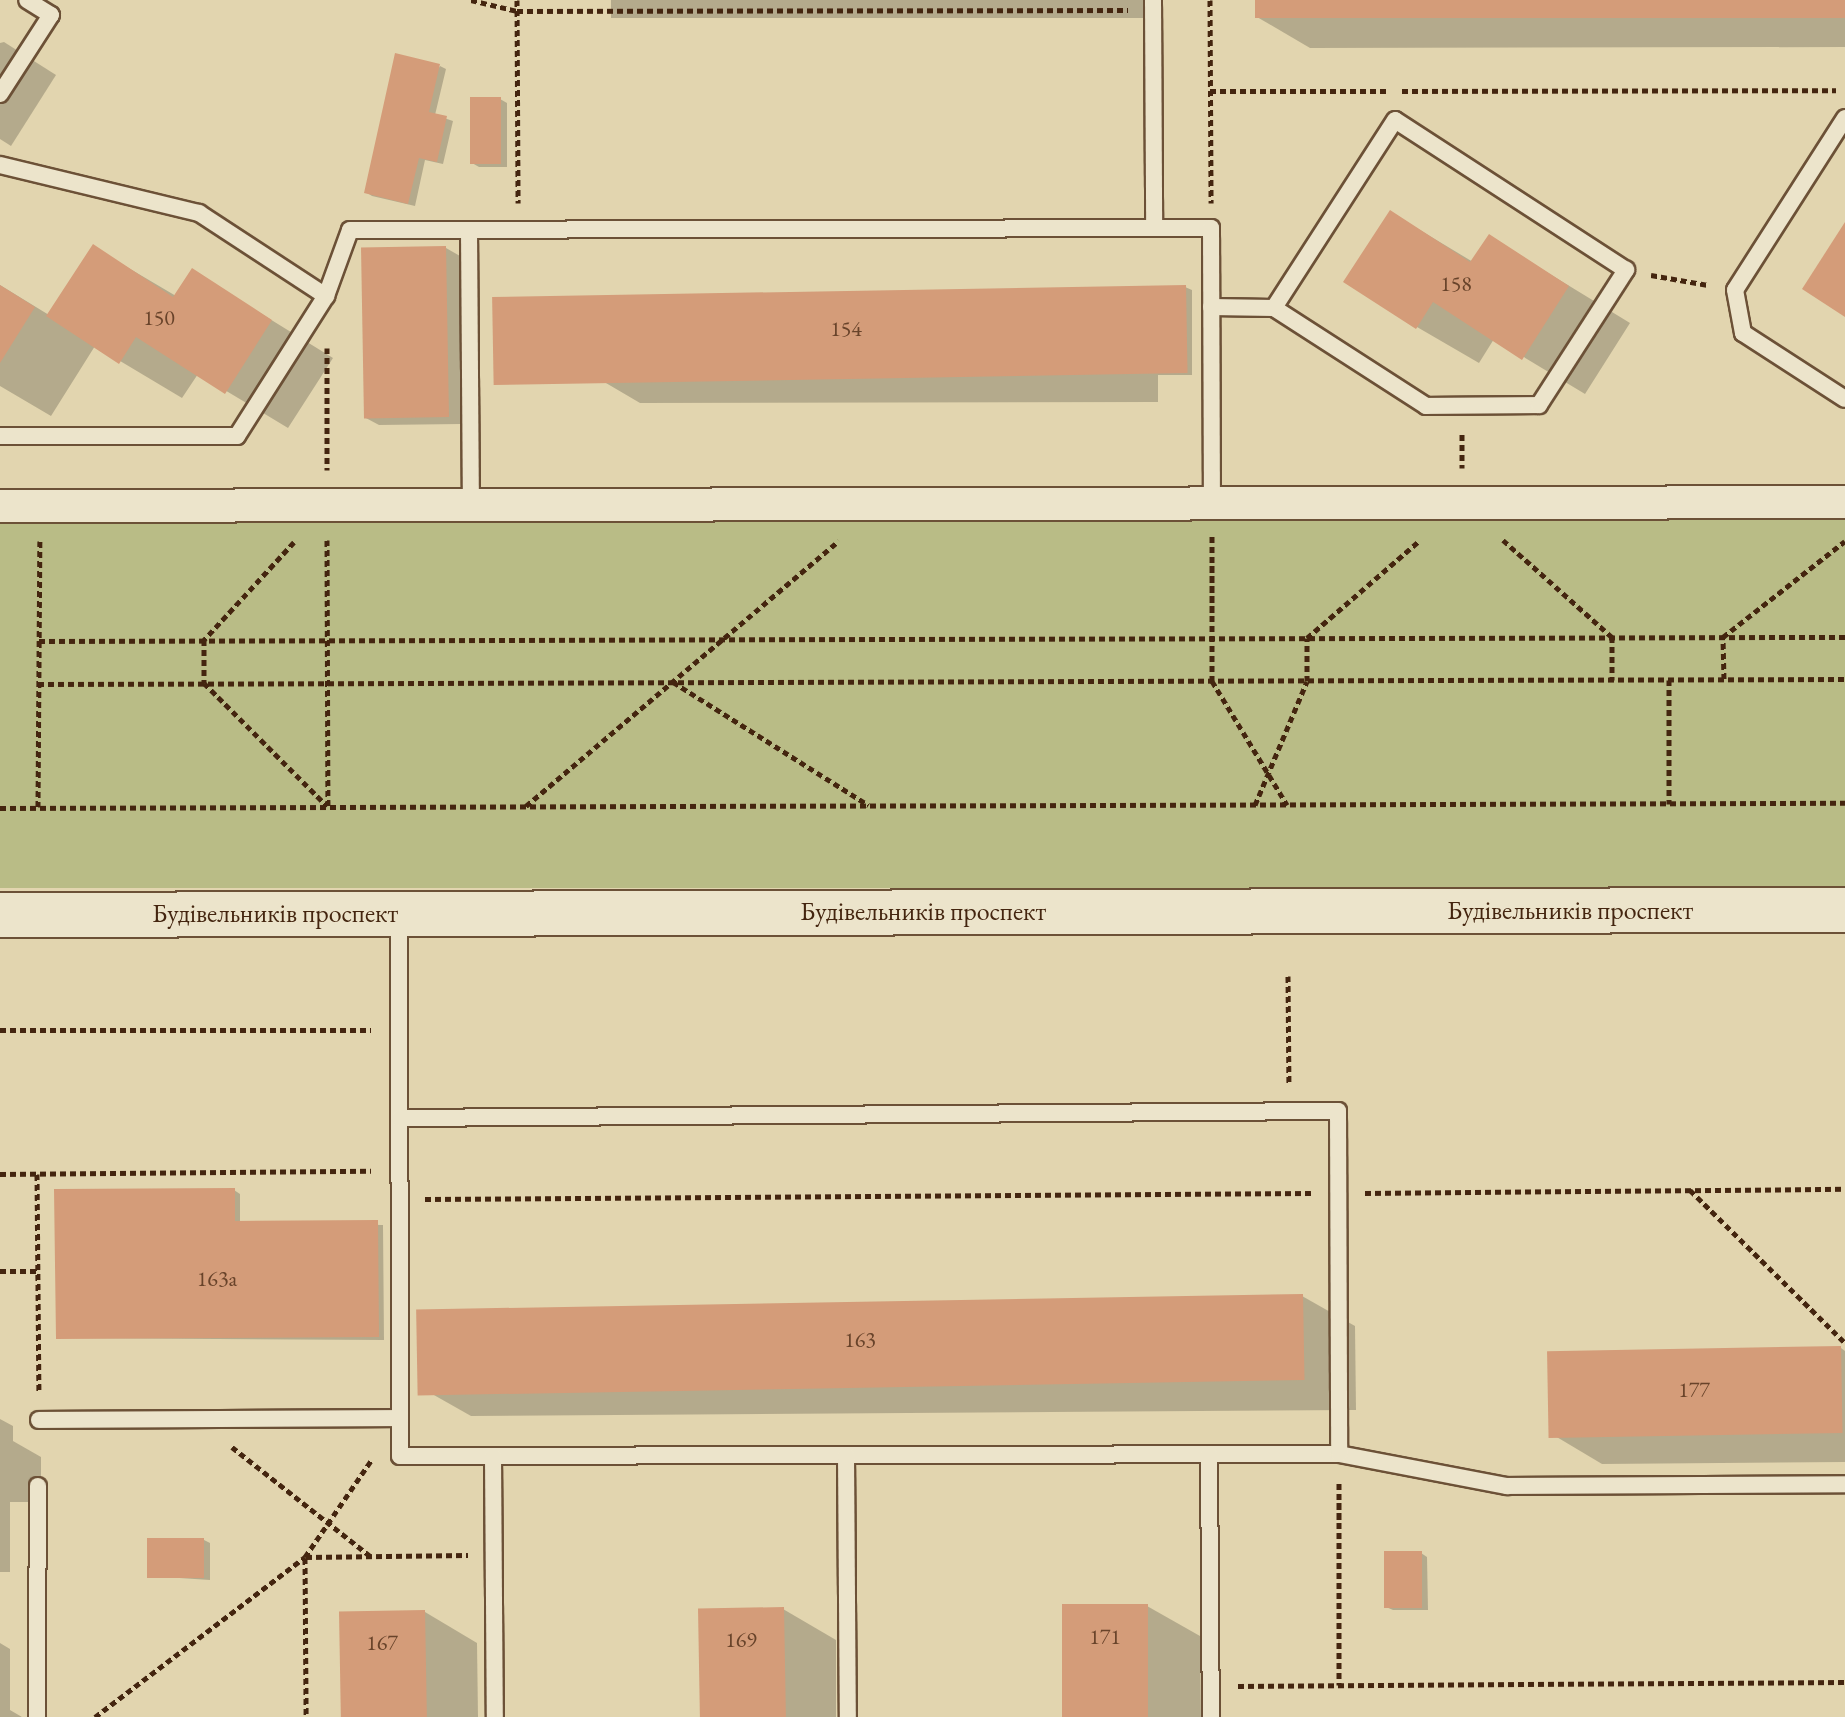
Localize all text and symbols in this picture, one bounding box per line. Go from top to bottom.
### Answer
house number: 158 [1440,271,1472,297]
house number: 150 [143,305,175,331]
house number: 154 [830,316,862,342]
street label: Будівельників проспект [1447,895,1693,927]
street label: Будівельників проспект [800,896,1046,928]
street label: Будівельників проспект [152,898,398,930]
house number: 163а [197,1266,237,1292]
house number: 163 [844,1327,876,1353]
house number: 177 [1678,1377,1710,1403]
house number: 171 [1089,1624,1121,1650]
house number: 169 [725,1627,757,1653]
house number: 167 [366,1630,398,1656]

